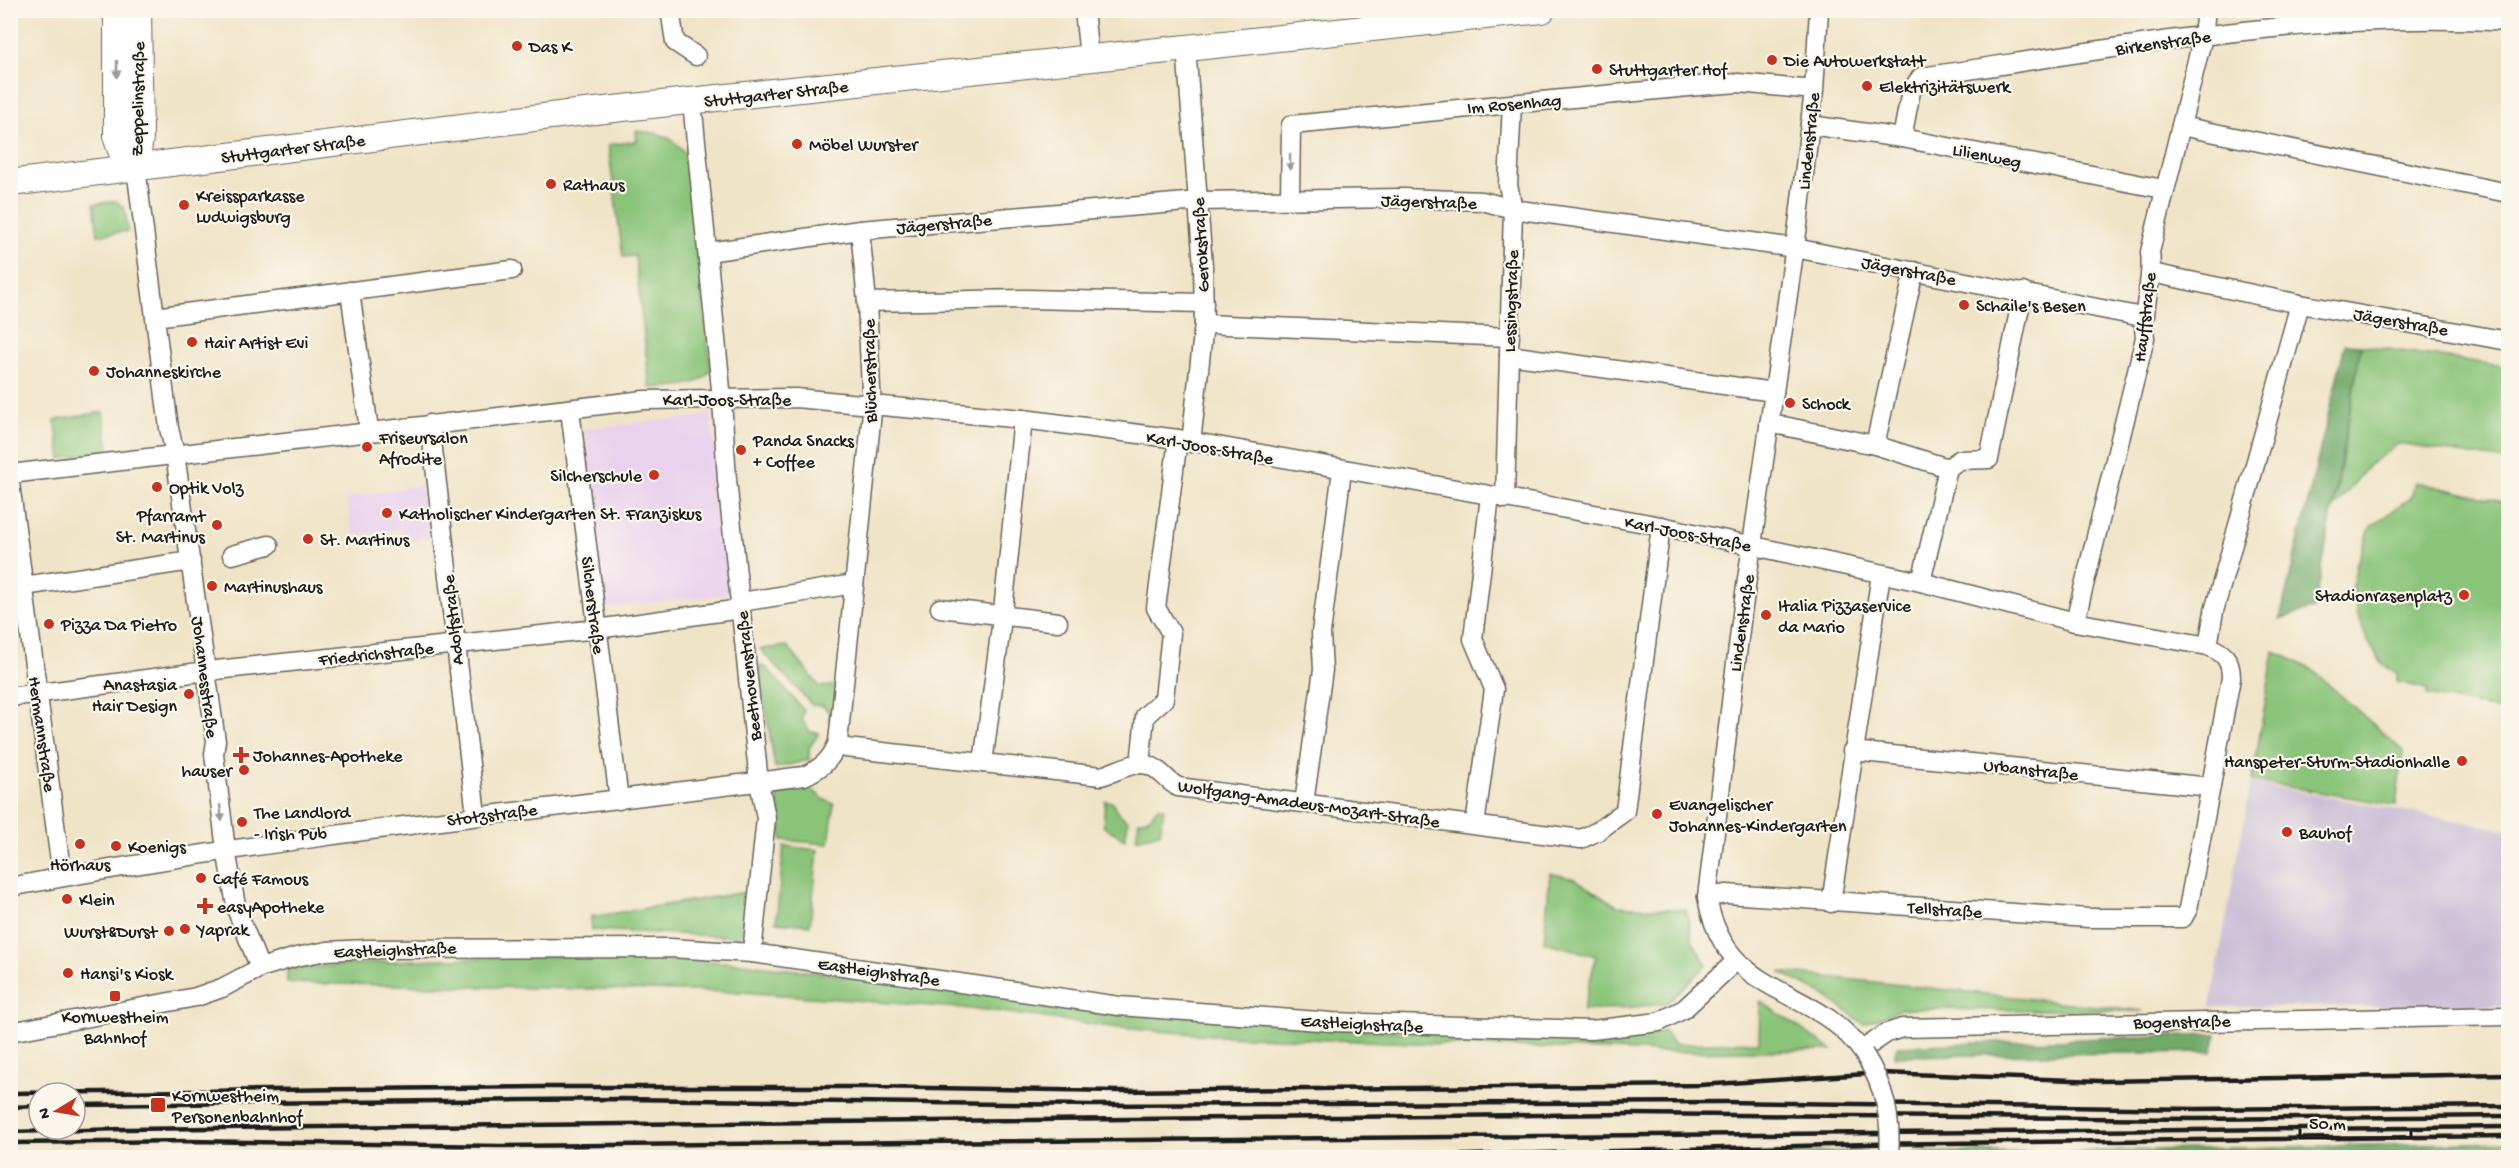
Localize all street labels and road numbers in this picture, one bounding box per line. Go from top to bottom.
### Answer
street label: Birkenstraße [2113,27,2213,62]
street label: Zeppelinstraße [128,41,151,157]
street label: Stuttgarter Straße [703,77,850,114]
street label: Im Rosenhag [1466,91,1562,120]
street label: Lindenstraße [1795,91,1826,191]
street label: Stuttgarter Straße [220,131,367,170]
street label: Lilienweg [1950,140,2023,174]
street label: Jägerstraße [1381,191,1478,216]
street label: Gerokstraße [1189,196,1215,293]
street label: Jägerstraße [895,211,994,240]
street label: Lessingstraße [1500,249,1525,353]
street label: Jägerstraße [1859,253,1958,292]
street label: Hauffstraße [2131,271,2162,363]
street label: Jägerstraße [2351,305,2450,342]
street label: Blücherstraße [860,318,883,424]
street label: Karl-Joos-Straße [663,391,792,412]
street label: Karl-Joos-Straße [1144,428,1275,471]
street label: Karl-Joos-Straße [1622,513,1753,558]
street label: Silcherstraße [575,555,608,656]
street label: Adolfstraße [439,573,470,666]
street label: Lindenstraße [1726,573,1761,673]
street label: Beethovenstraße [733,609,768,743]
street label: Johannesstraße [186,615,221,740]
street label: Friedrichstraße [317,639,436,672]
street label: Hermannstraße [22,675,59,794]
street label: Urbanstraße [1982,756,2080,787]
street label: Wolfgang-Amadeus-Mozart-Straße [1176,777,1442,834]
street label: Stotzstraße [446,800,539,832]
street label: Tellstraße [1906,898,1984,925]
street label: Eastleighstraße [333,939,458,964]
street label: Eastleighstraße [816,955,942,993]
street label: Eastleighstraße [1300,1012,1424,1039]
street label: Bogenstraße [2132,1012,2232,1035]

